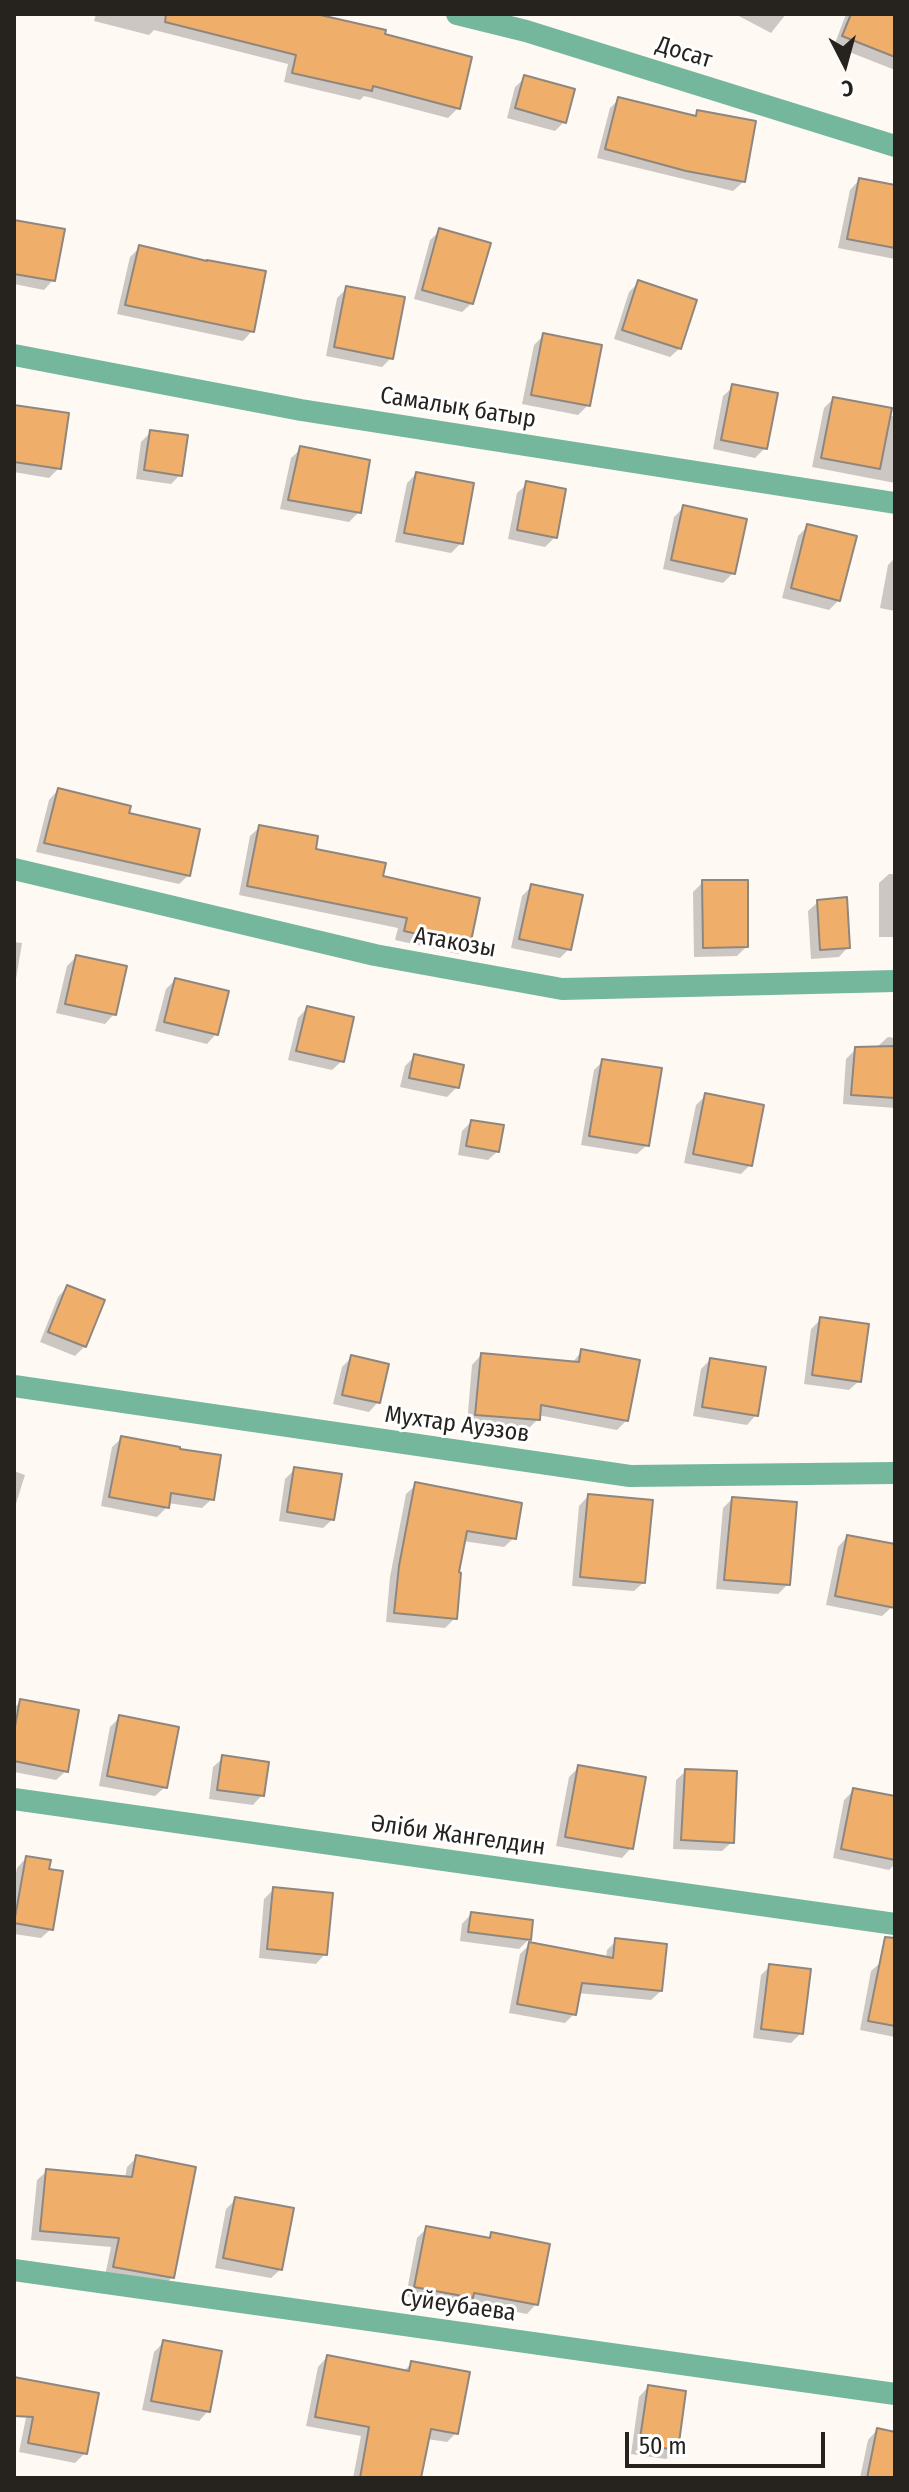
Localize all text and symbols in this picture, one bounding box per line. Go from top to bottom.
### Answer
north arrow [805,24,885,104]
street label: Досат [653,31,715,75]
text: С [840,74,855,102]
street label: Самалық батыр [378,381,538,435]
street label: Атакозы [412,922,498,964]
street label: Мухтар Ауэзов [383,1401,531,1449]
street label: Әліби Жангелдин [369,1810,547,1862]
street label: Суйеубаева [398,2284,518,2328]
scale bar [629,2416,829,2466]
text: 50 m [639,2432,687,2460]

